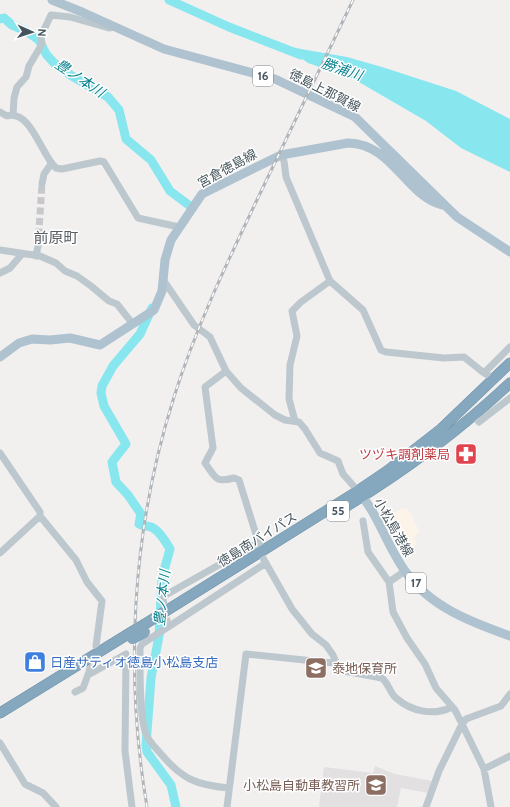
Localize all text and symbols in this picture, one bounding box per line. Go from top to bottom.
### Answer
north arrow [12,12,52,52]
text: N [35,28,49,37]
water label: 勝浦川 [319,54,367,85]
water label: 豊ノ本川 [52,55,110,102]
street label: 徳島上那賀線 [287,65,363,115]
road number: 16 [253,66,273,86]
street label: 宮倉徳島線 [195,145,259,191]
district label: 前原町 [33,229,79,247]
pharmacy icon: ツヅキ調剤薬局 [453,441,479,467]
place label: ツヅキ調剤薬局 [359,446,450,462]
street label: 小松島港線 [371,495,417,559]
road number: 55 [327,501,349,521]
street label: 徳島南バイパス [214,508,300,570]
water label: 豊ノ本川 [150,567,174,627]
road number: 17 [406,573,426,593]
shop icon: 日産サティオ徳島小松島支店 [22,649,48,675]
place label: 日産サティオ徳島小松島支店 [50,654,218,670]
school or university icon: 泰地保育所 [303,655,329,681]
place label: 泰地保育所 [332,660,397,676]
school or university icon: 小松島自動車教習所 [363,772,389,798]
place label: 小松島自動車教習所 [243,777,360,793]

